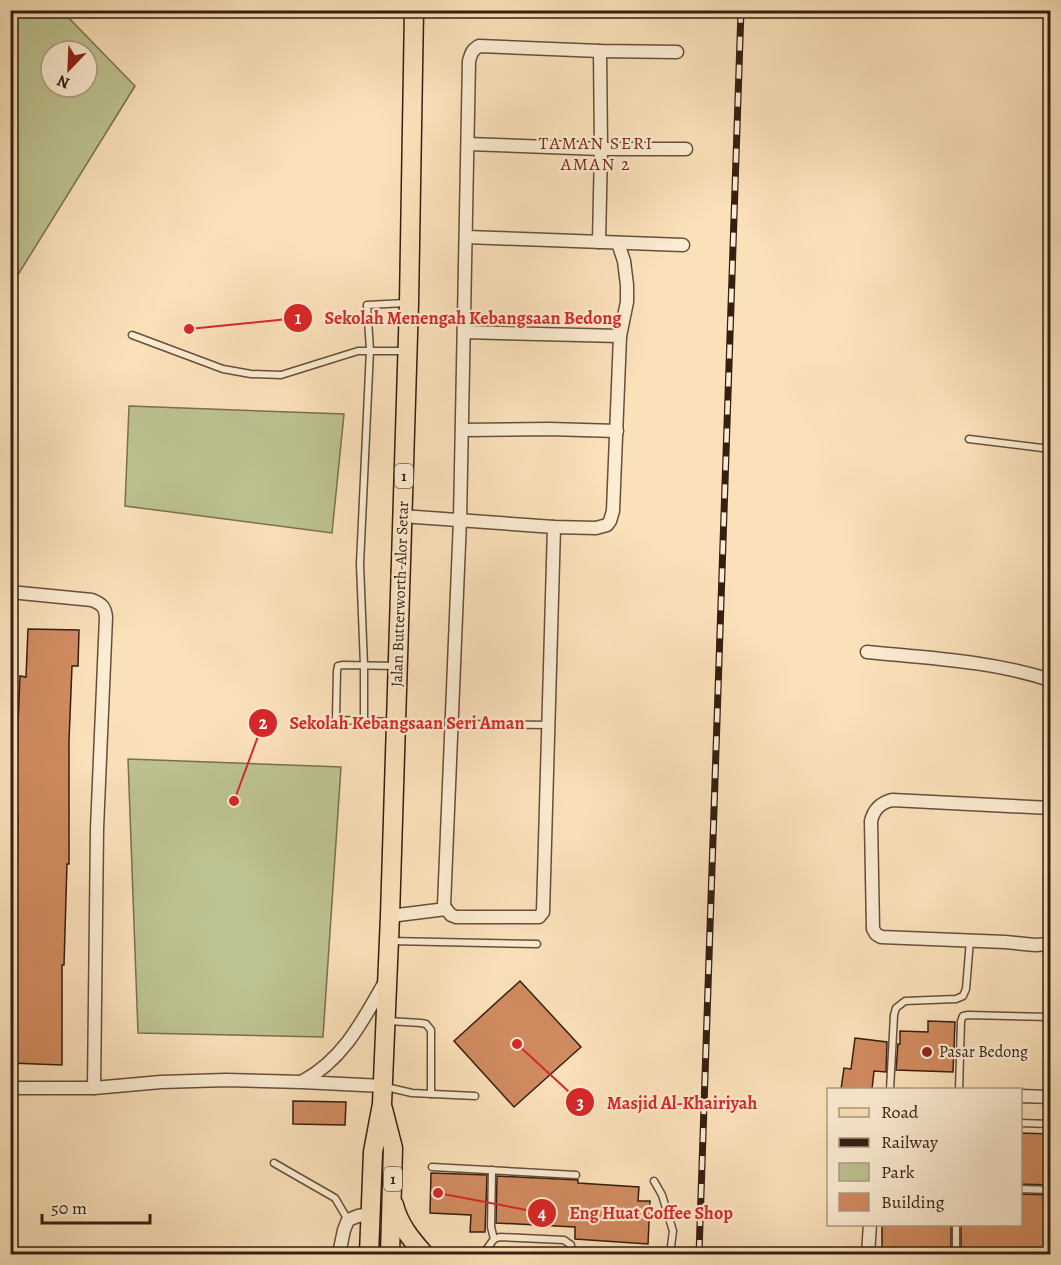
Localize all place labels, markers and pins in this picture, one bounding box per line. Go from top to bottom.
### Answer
callout: Sekolah Menengah Kebangsaan Bedong [283,300,634,336]
callout: Sekolah Kebangsaan Seri Aman [248,705,537,741]
place label: Pasar Bedong [939,1041,1028,1063]
marker: Pasar Bedong [920,1045,934,1059]
callout: Masjid Al-Khairiyah [565,1084,769,1120]
callout: Eng Huat Coffee Shop [527,1195,745,1231]

